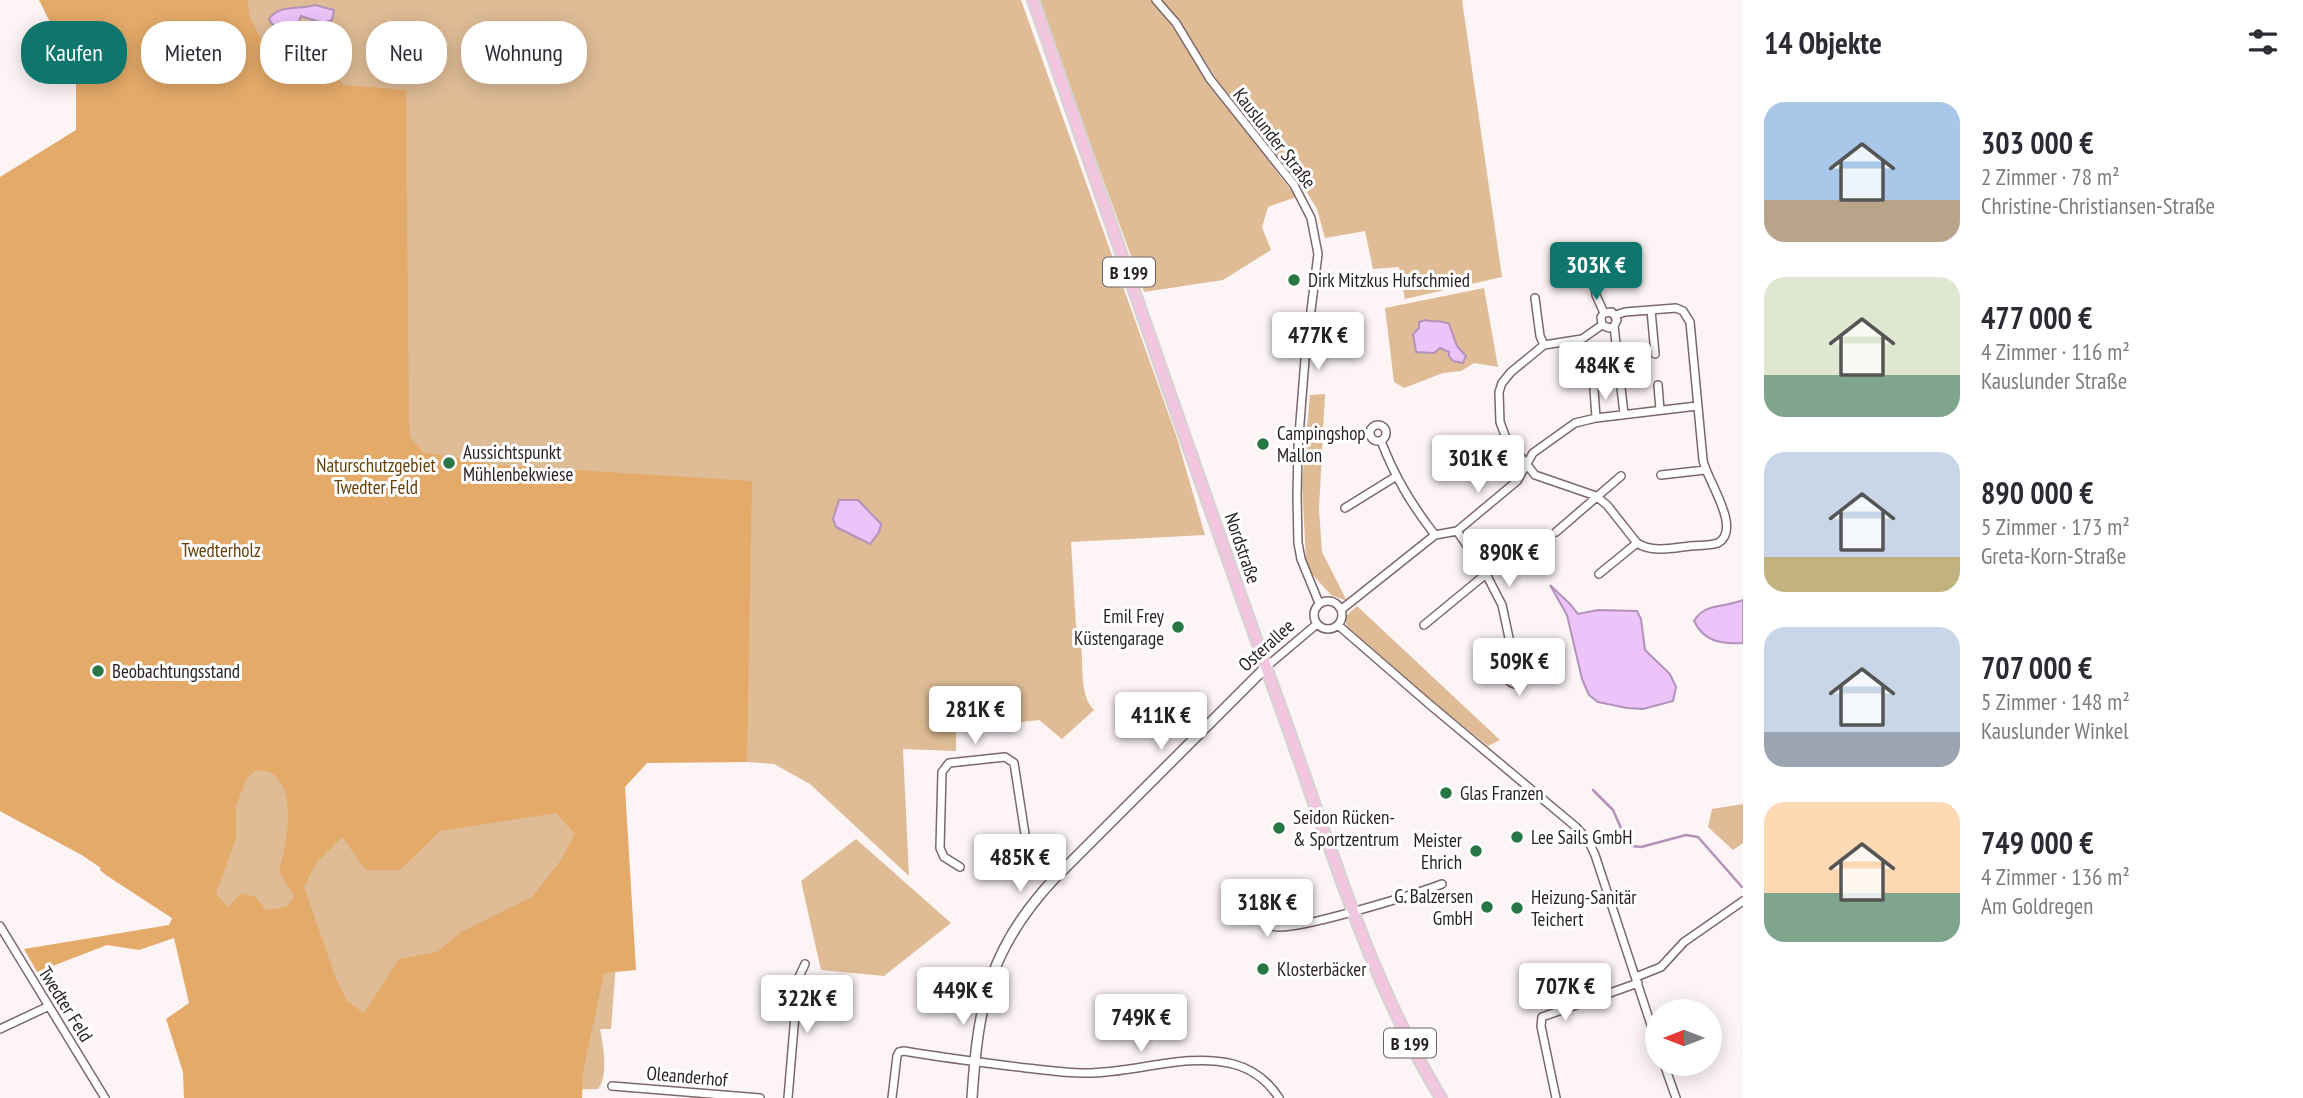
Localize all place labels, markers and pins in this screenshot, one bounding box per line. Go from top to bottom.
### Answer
pin: 303K € [1539,243,1653,302]
place label: Dirk Mitzkus Hufschmied [1308,268,1470,292]
marker: Dirk Mitzkus Hufschmied [1286,272,1302,288]
pin: 477K € [1261,312,1375,372]
pin: 484K € [1548,342,1662,402]
place label: Campingshop Mallon [1277,421,1366,467]
pin: 301K € [1421,435,1535,495]
marker: Campingshop Mallon [1255,436,1271,452]
place label: Aussichtspunkt Mühlenbekwiese [463,440,573,486]
marker: Aussichtspunkt Mühlenbekwiese [441,455,457,471]
pin: 890K € [1452,530,1566,589]
place label: Emil Frey Küstengarage [1074,604,1165,650]
marker: Emil Frey Küstengarage [1170,619,1186,635]
pin: 509K € [1462,638,1576,698]
place label: Beobachtungsstand [112,659,240,683]
marker: Beobachtungsstand [90,663,106,679]
pin: 281K € [918,686,1032,746]
pin: 411K € [1104,692,1218,752]
place label: Glas Franzen [1460,781,1544,805]
marker: Glas Franzen [1438,785,1454,801]
place label: Seidon Rücken- & Sportzentrum [1293,805,1399,851]
marker: Seidon Rücken- & Sportzentrum [1271,820,1287,836]
place label: Lee Sails GmbH [1531,825,1633,849]
place label: Meister Ehrich [1413,828,1463,874]
marker: Lee Sails GmbH [1509,829,1525,845]
pin: 485K € [963,834,1077,894]
marker: Meister Ehrich [1468,843,1484,859]
pin: 318K € [1210,880,1324,939]
place label: G. Balzersen GmbH [1394,884,1473,930]
place label: Heizung-Sanitär Teichert [1531,885,1637,931]
marker: G. Balzersen GmbH [1479,899,1495,915]
marker: Heizung-Sanitär Teichert [1509,900,1525,916]
place label: Klosterbäcker [1277,957,1367,981]
marker: Klosterbäcker [1255,961,1271,977]
pin: 707K € [1508,964,1622,1023]
pin: 449K € [906,968,1020,1027]
pin: 322K € [750,976,864,1035]
pin: 749K € [1084,995,1198,1054]

